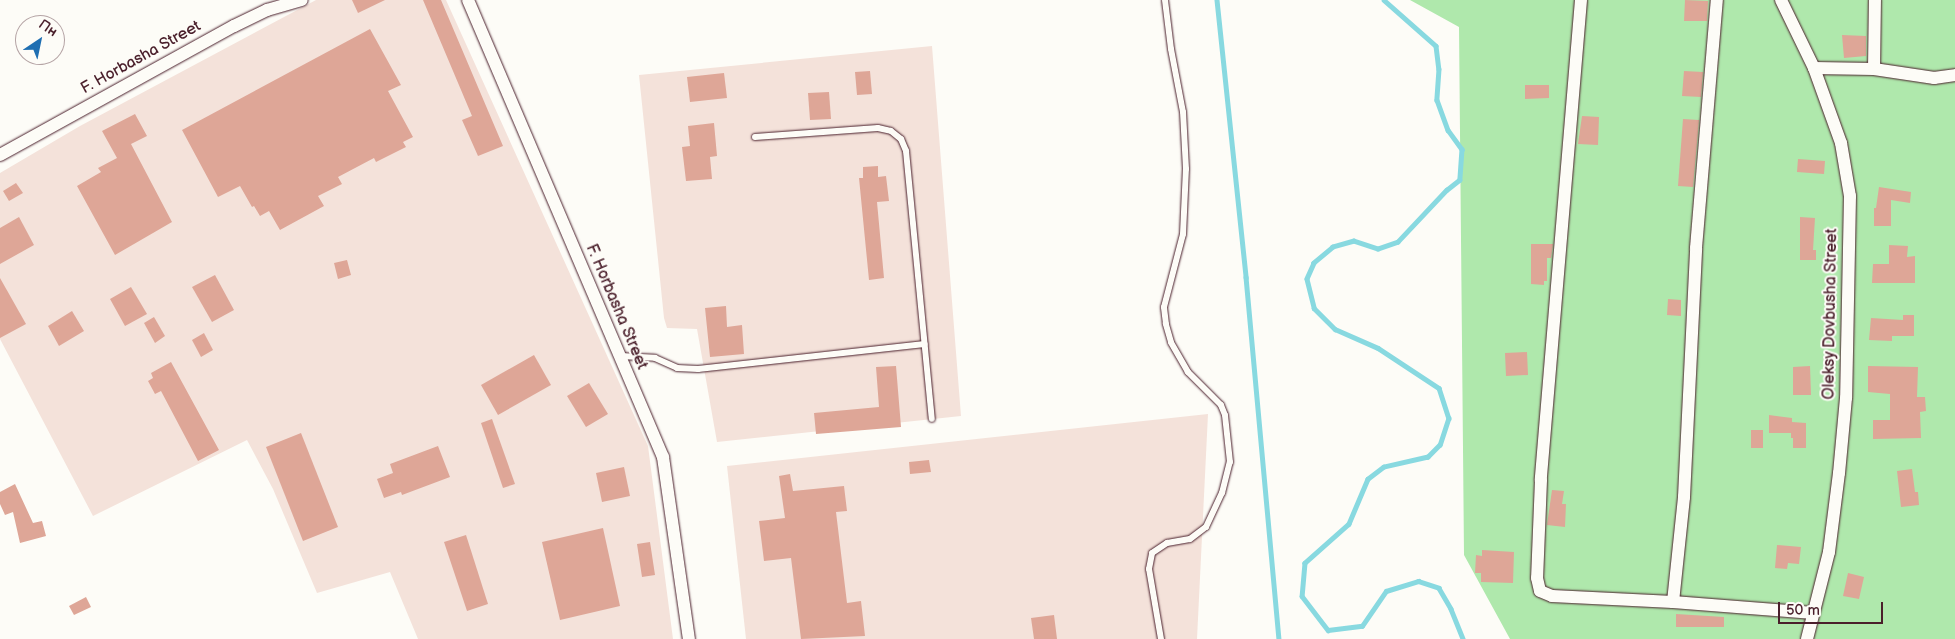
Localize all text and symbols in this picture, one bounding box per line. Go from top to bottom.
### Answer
north arrow [15,15,65,65]
text: Пн [36,16,61,40]
street label: F. Horbasha Street [78,17,204,99]
street label: Oleksy Dovbusha Street [1820,228,1842,400]
street label: F. Horbasha Street [581,241,651,373]
scale bar [1780,592,1885,624]
text: 50 m [1786,601,1820,620]

